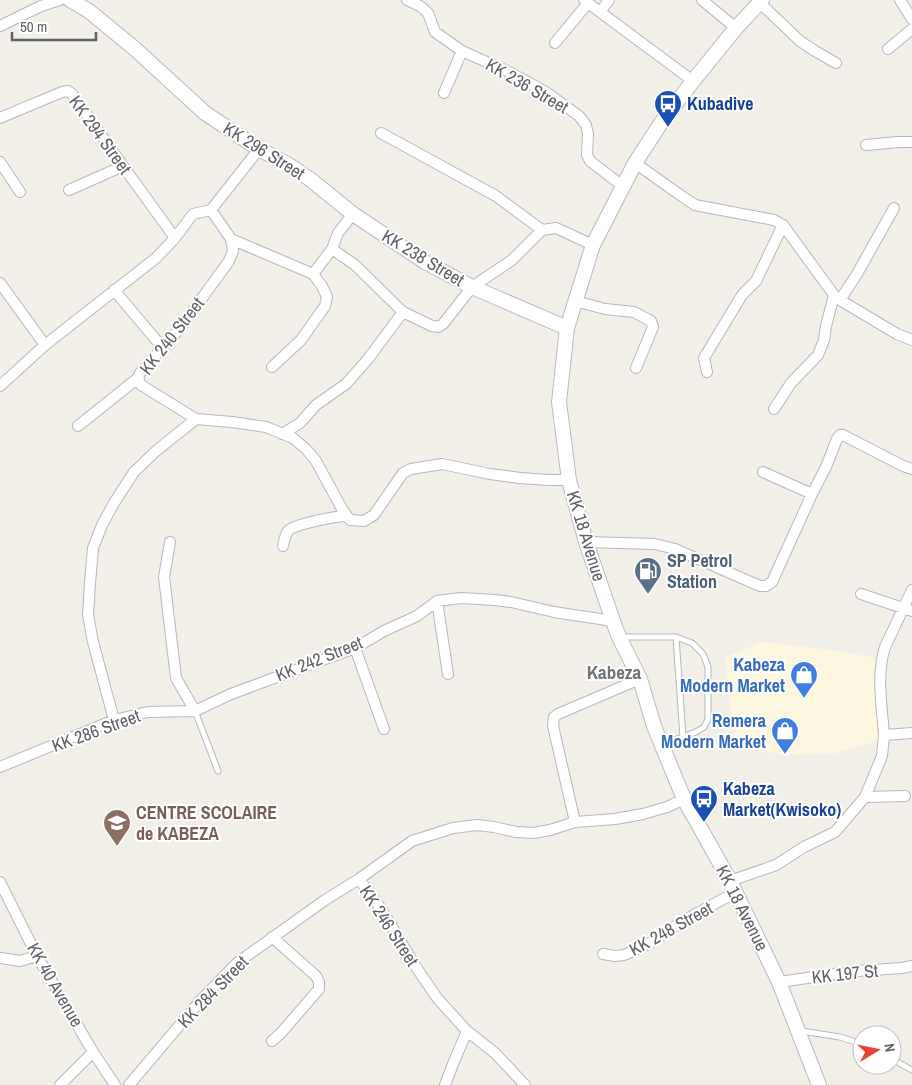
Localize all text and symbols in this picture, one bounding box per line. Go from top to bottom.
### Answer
scale bar [12,10,96,42]
text: 50 m [20,16,47,37]
street label: KK 236 Street [481,52,573,119]
bus stop icon: Kubadive [653,89,683,128]
street label: KK 294 Street [63,90,138,179]
place label: Kubadive [687,91,753,116]
street label: KK 296 Street [219,116,310,186]
street label: KK 238 Street [377,223,469,292]
street label: KK 240 Street [133,292,210,380]
street label: KK 18 Avenue [561,488,612,584]
place label: SP Petrol Station [667,548,732,594]
fuel station icon: SP Petrol Station [633,556,663,595]
street label: KK 242 Street [272,630,366,687]
place label: Kabeza Modern Market [680,652,786,698]
district label: Kabeza [587,659,642,685]
shop icon: Kabeza Modern Market [789,660,819,699]
street label: KK 286 Street [48,703,143,758]
place label: Remera Modern Market [661,708,767,754]
shop icon: Remera Modern Market [770,716,800,755]
place label: Kabeza Market(Kwisoko) [723,776,841,822]
bus stop icon: Kabeza Market(Kwisoko) [689,784,719,823]
place label: CENTRE SCOLAIRE de KABEZA [136,800,277,846]
school or university icon: CENTRE SCOLAIRE de KABEZA [102,808,132,847]
street label: KK 18 Avenue [710,861,775,955]
street label: KK 246 Street [354,880,425,971]
street label: KK 248 Street [624,895,717,962]
street label: KK 40 Avenue [21,938,90,1031]
street label: KK 284 Street [172,950,254,1033]
street label: KK 197 St [811,958,879,989]
north arrow [852,1025,902,1075]
text: N [880,1042,899,1053]

